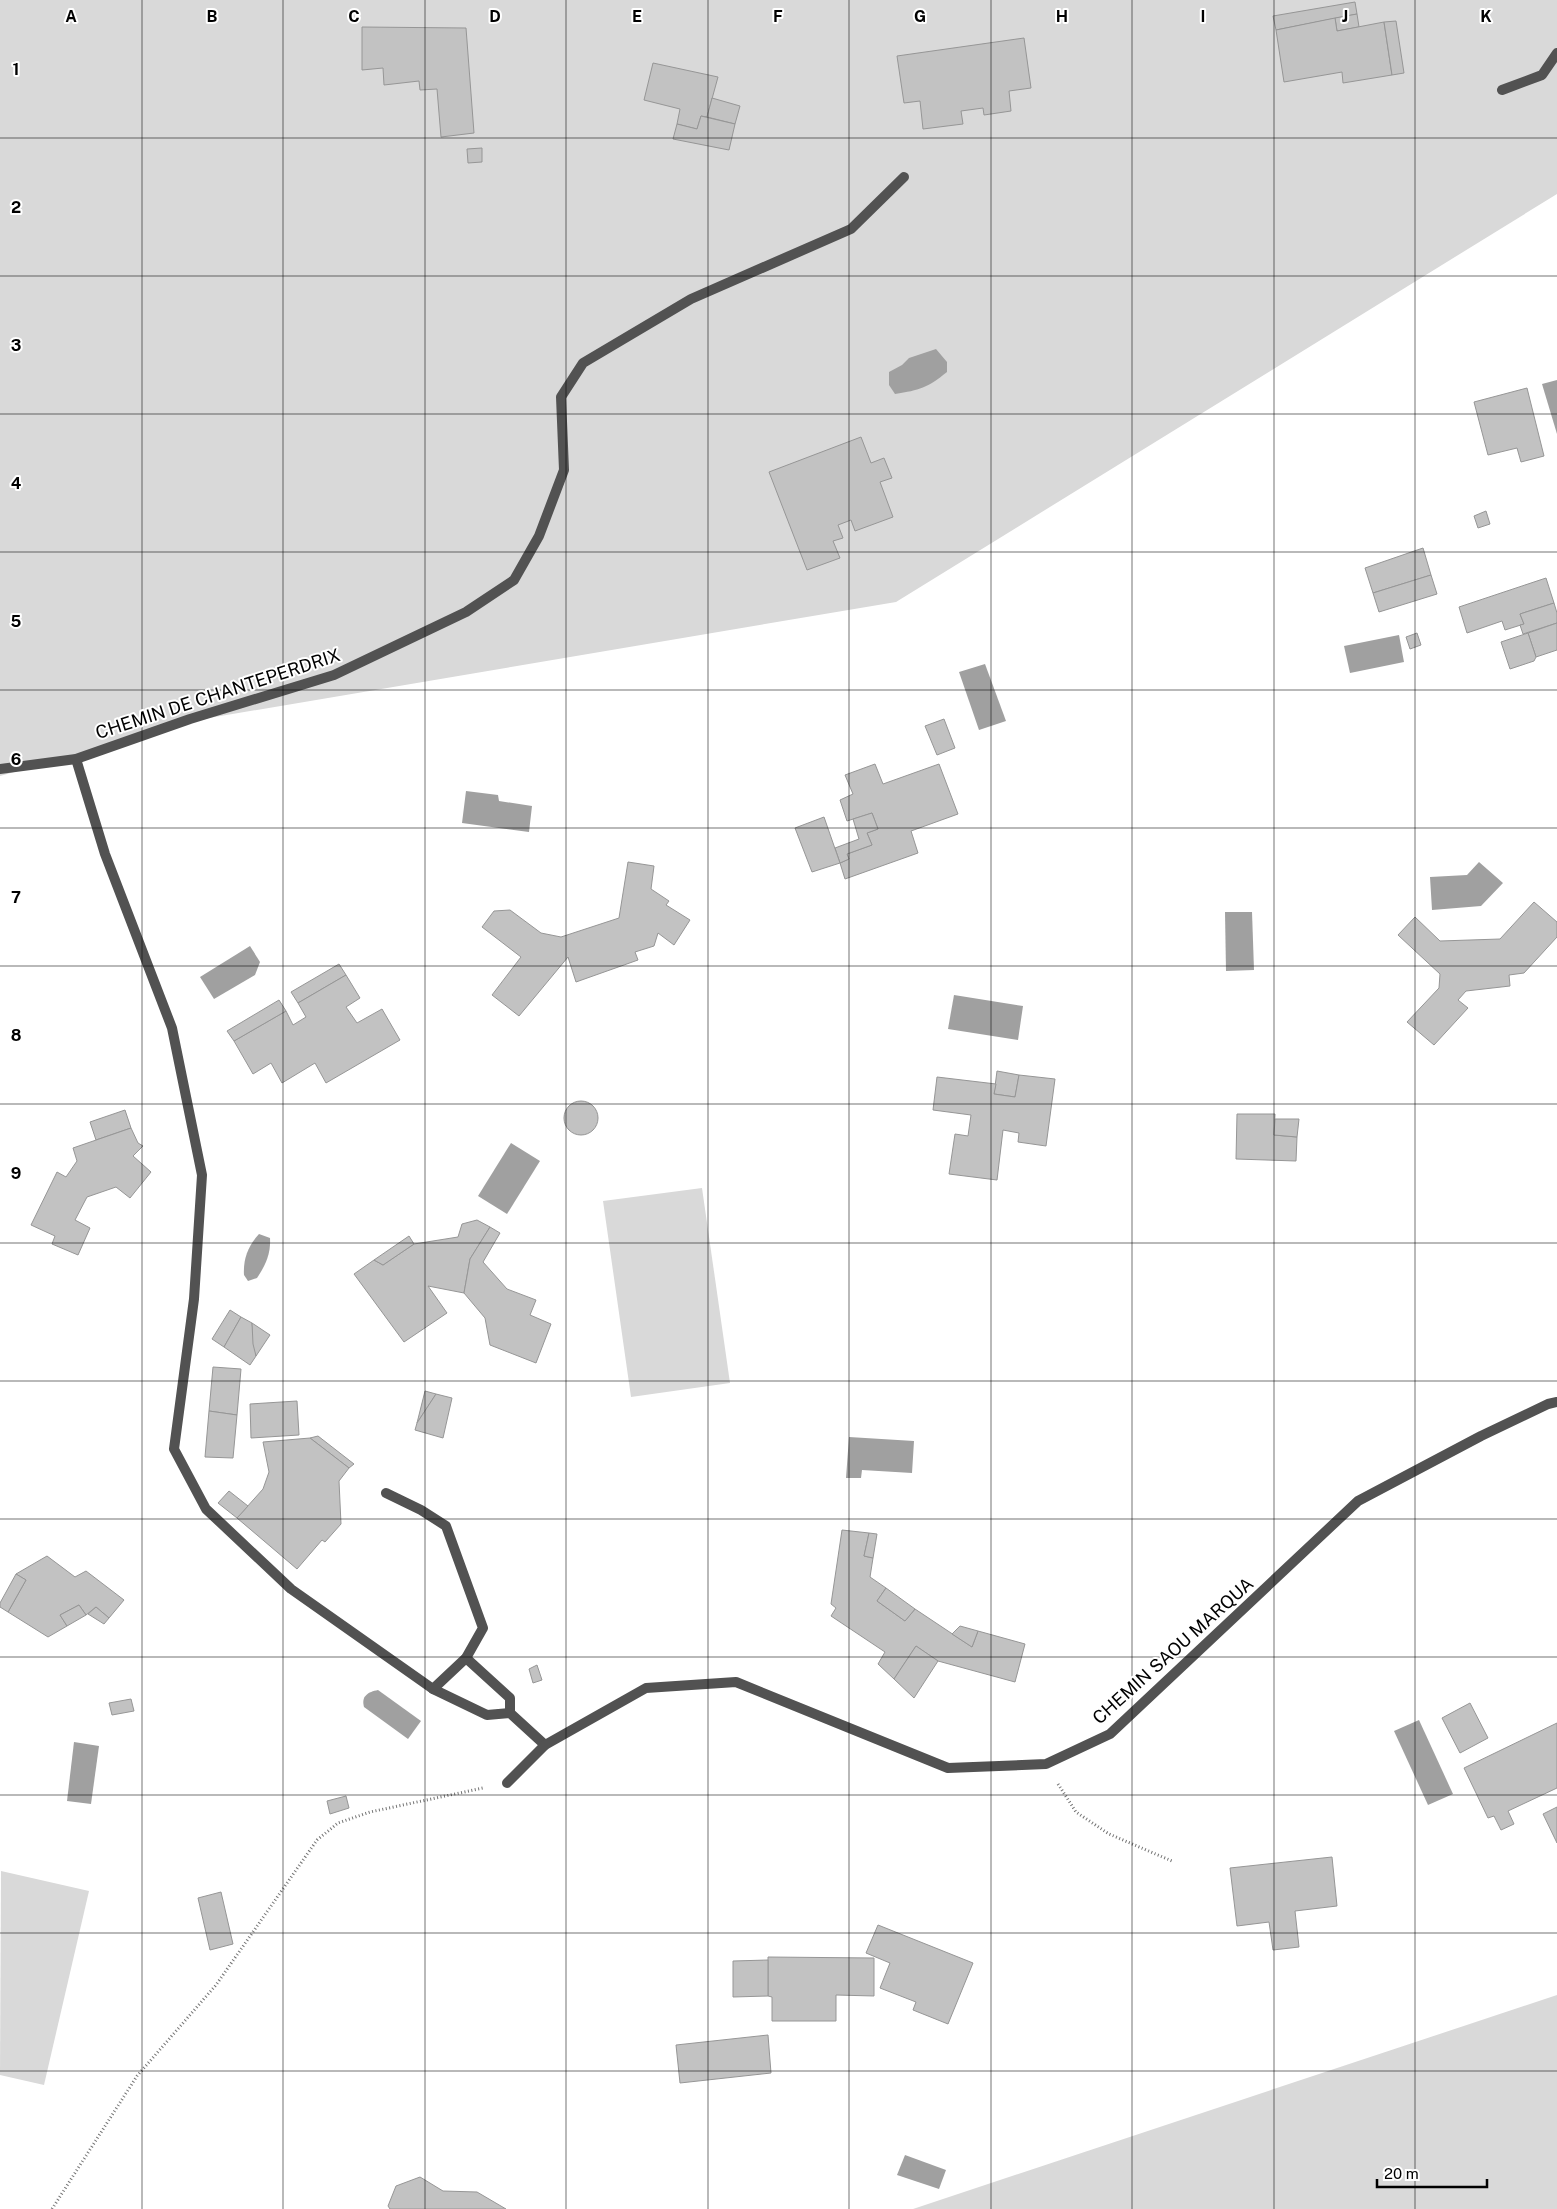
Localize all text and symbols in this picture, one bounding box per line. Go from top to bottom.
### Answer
text: A [65,7,77,26]
text: B [207,7,218,26]
text: C [348,7,360,26]
text: D [489,7,501,26]
text: E [632,7,642,26]
text: F [773,7,783,26]
text: G [914,7,926,26]
text: H [1056,7,1068,26]
text: I [1201,7,1205,26]
text: J [1342,7,1348,26]
text: K [1480,7,1492,26]
text: 1 [13,60,19,79]
text: 2 [11,198,21,217]
text: 3 [11,336,21,355]
text: 4 [11,474,22,493]
text: 5 [11,612,22,631]
street label: CHEMIN DE CHANTEPERDRIX [93,644,343,743]
text: 6 [11,750,21,769]
text: 7 [11,888,21,907]
text: 8 [11,1026,22,1045]
text: 9 [11,1164,21,1183]
street label: CHEMIN SAOU MARQUA [1088,1573,1257,1728]
scale bar [1377,2156,1487,2188]
text: 20 m [1384,2165,1419,2182]

